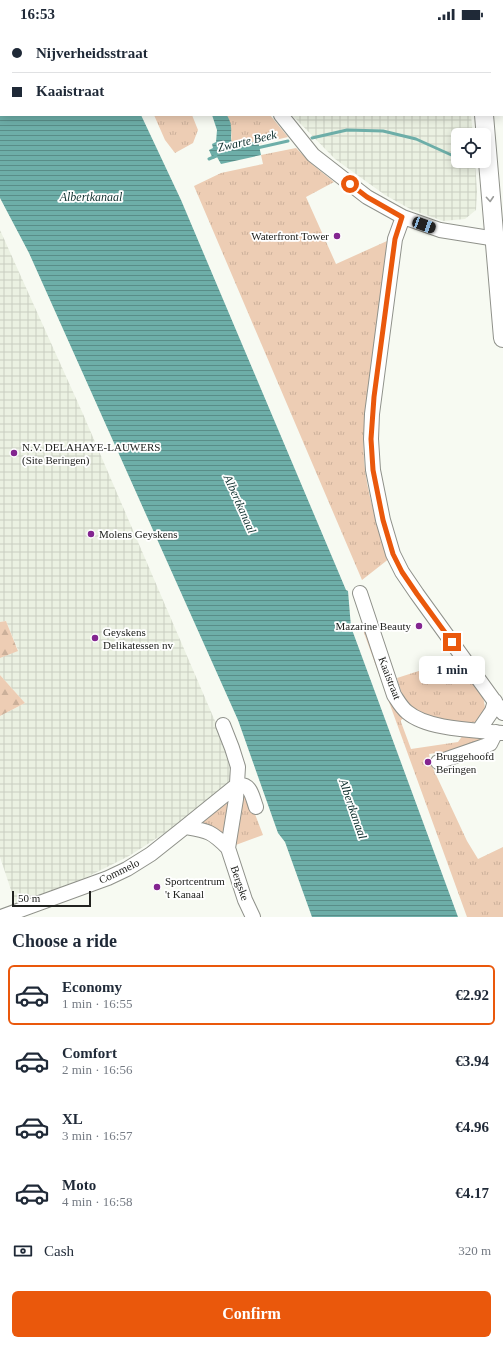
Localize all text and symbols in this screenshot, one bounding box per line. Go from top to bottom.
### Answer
text: 16:53 [20,6,55,22]
text: Nijverheidsstraat [36,45,148,61]
text: Kaaistraat [36,83,104,99]
water label: Zwarte Beek [216,127,279,155]
map controls [451,128,491,168]
button: locate [451,128,491,168]
route start [341,175,359,193]
water label: Albertkanaal [59,190,123,204]
one-way arrow [486,196,495,202]
car [411,215,437,235]
place label: Waterfront Tower [251,230,329,242]
marker: Waterfront Tower [332,231,342,241]
place label: N.V. DELAHAYE-LAUWERS (Site Beringen) [22,441,160,467]
marker: N.V. DELAHAYE-LAUWERS (Site Beringen) [9,448,19,458]
water label: Albertkanaal [220,472,259,536]
place label: Molens Geyskens [99,528,178,540]
marker: Molens Geyskens [86,529,96,539]
place label: Mazarine Beauty [336,620,411,632]
marker: Mazarine Beauty [414,621,424,631]
place label: Geyskens Delikatessen nv [103,626,173,651]
marker: Geyskens Delikatessen nv [90,633,100,643]
route end [443,633,461,651]
street label: Kaaistraat [376,655,404,701]
callout: 1 min [419,656,485,684]
text: 1 min [436,662,468,677]
place label: Bruggehoofd Beringen [436,750,495,775]
marker: Bruggehoofd Beringen [423,757,433,767]
water label: Albertkanaal [336,776,370,842]
street label: Commelo [97,856,142,886]
street label: Bergske [228,864,252,902]
place label: Sportcentrum 't Kanaal [165,875,225,900]
marker: Sportcentrum 't Kanaal [152,882,162,892]
scale bar [12,889,91,908]
text: 50 m [18,892,40,904]
text: Choose a ride [12,931,117,951]
icon: car [14,977,50,1013]
text: Economy [62,979,122,995]
text: €2.92 [455,987,489,1003]
text: 1 min · 16:55 [62,996,132,1011]
icon: car [14,1043,50,1079]
text: Comfort [62,1045,117,1061]
text: €3.94 [455,1053,489,1069]
text: 2 min · 16:56 [62,1062,132,1077]
icon: car [14,1109,50,1145]
text: XL [62,1111,83,1127]
text: €4.96 [455,1119,489,1135]
text: 3 min · 16:57 [62,1128,132,1143]
icon: car [14,1175,50,1211]
text: Moto [62,1177,96,1193]
text: €4.17 [455,1185,489,1201]
text: 4 min · 16:58 [62,1194,132,1209]
icon: cash [12,1240,34,1262]
text: Cash [44,1243,74,1259]
text: 320 m [458,1243,491,1258]
button: Confirm [12,1291,491,1337]

